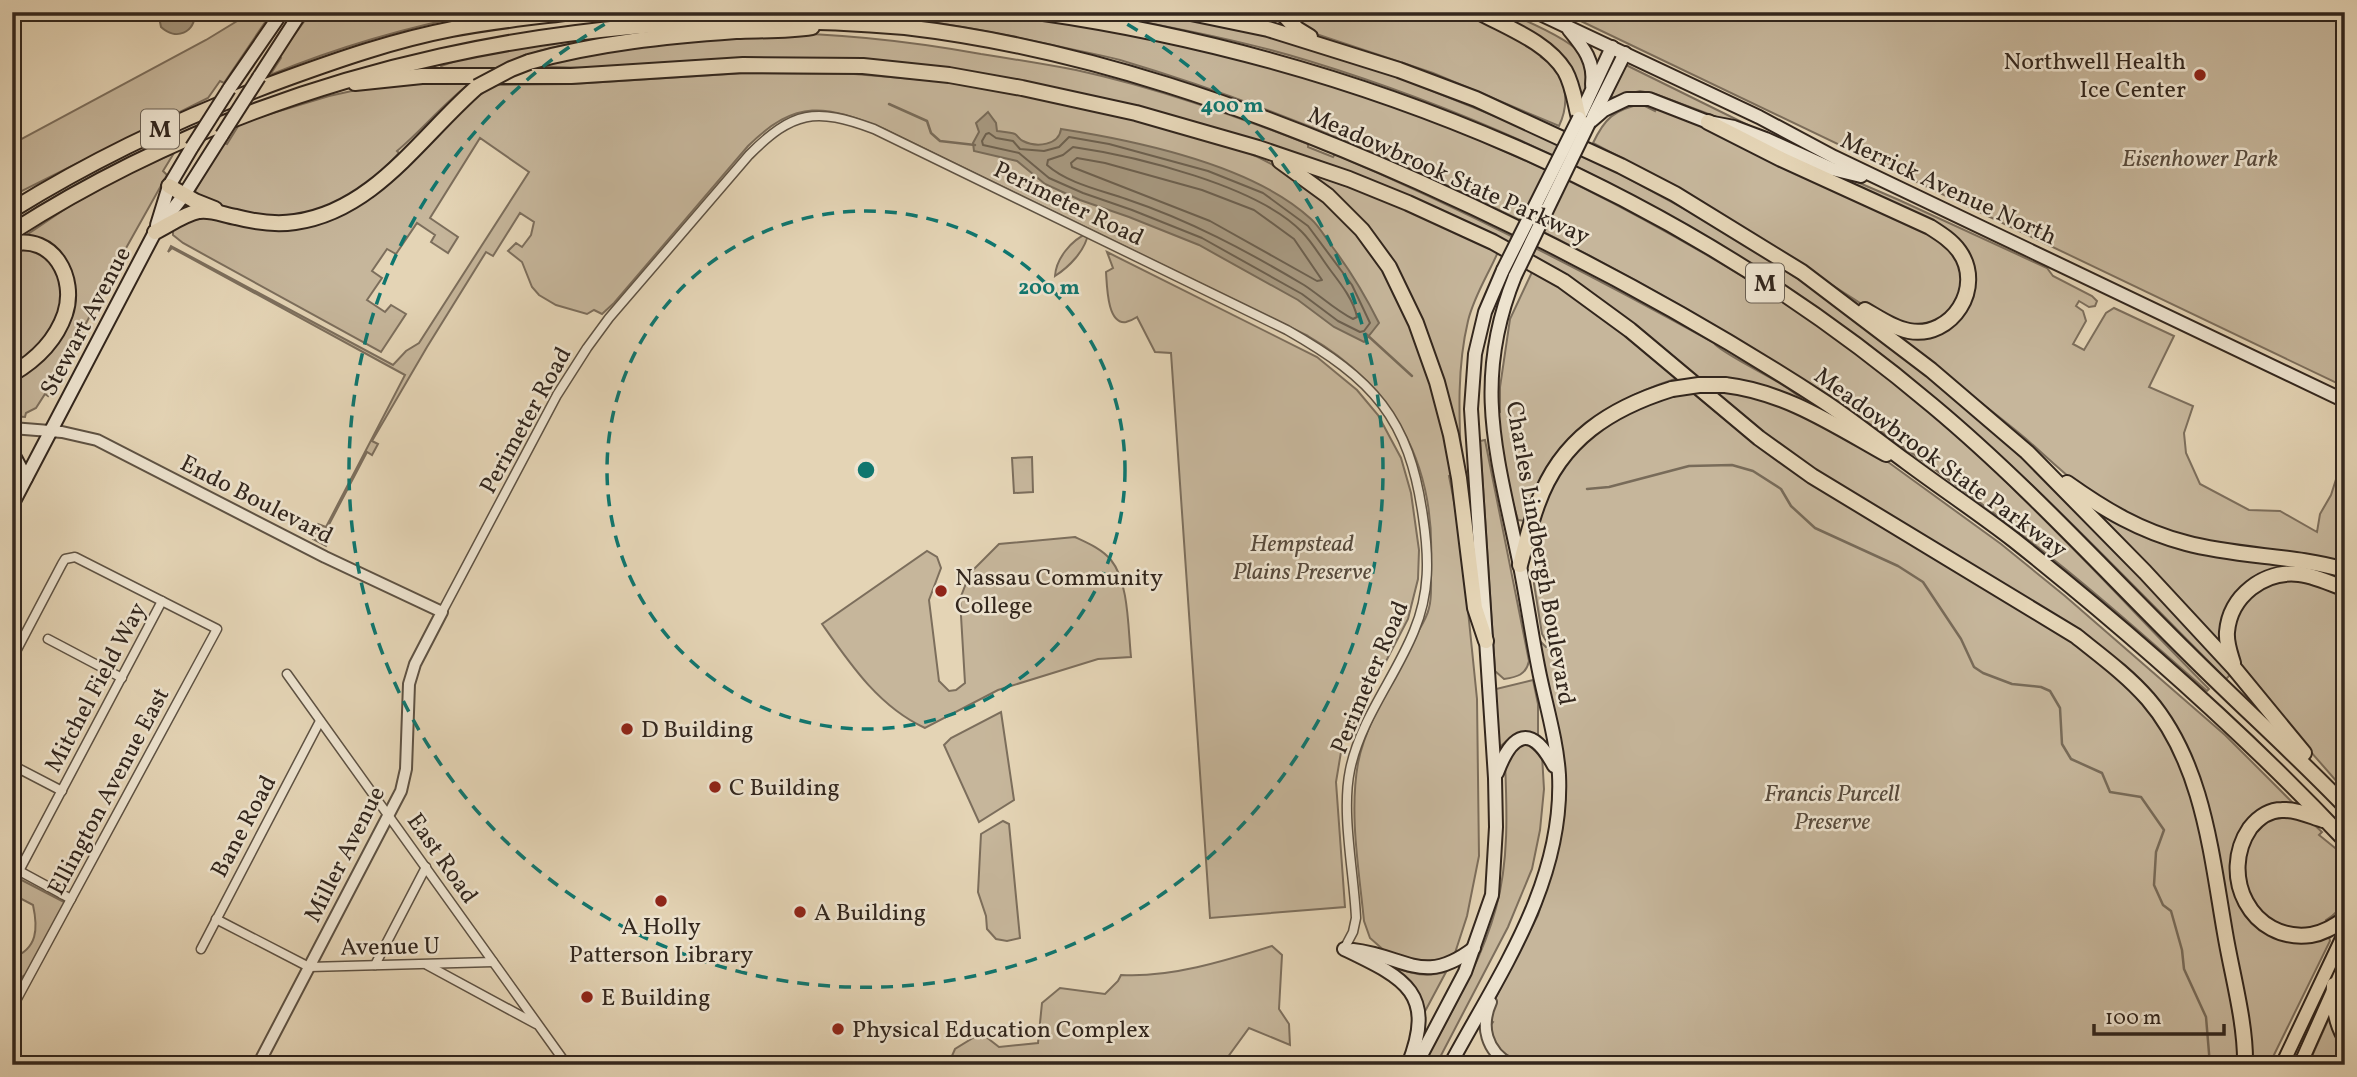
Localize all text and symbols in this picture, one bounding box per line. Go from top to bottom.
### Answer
place label: Northwell Health Ice Center [2003,46,2186,108]
marker: Northwell Health Ice Center [2192,67,2208,83]
text: 400 m [1201,92,1263,121]
street label: Meadowbrook State Parkway [1302,99,1595,255]
road number: M [141,110,179,148]
street label: Merrick Avenue North [1834,125,2062,255]
park label: Eisenhower Park [2122,143,2278,177]
street label: Perimeter Road [987,154,1149,256]
street label: Stewart Avenue [33,241,140,403]
road number: M [1746,264,1784,302]
text: 200 m [1018,274,1080,303]
street label: Perimeter Road [472,341,581,501]
street label: Meadowbrook State Parkway [1806,360,2073,567]
street label: Charles Lindbergh Boulevard [1496,399,1583,708]
street label: Endo Boulevard [174,448,338,554]
centre of rings [854,458,878,482]
park label: Hempstead Plains Preserve [1232,528,1372,590]
place label: Nassau Community College [955,562,1163,624]
marker: Nassau Community College [933,583,949,599]
street label: Perimeter Road [1323,596,1418,760]
street label: Mitchel Field Way [38,597,156,779]
street label: Ellington Avenue East [41,682,179,902]
place label: D Building [641,714,754,748]
marker: D Building [619,721,635,737]
street label: Bane Road [204,770,286,884]
place label: C Building [729,772,840,806]
park label: Francis Purcell Preserve [1764,778,1900,840]
marker: C Building [707,779,723,795]
street label: Miller Avenue [297,781,395,929]
street label: East Road [398,807,485,912]
marker: A Holly Patterson Library [653,893,669,909]
place label: A Building [814,897,926,931]
marker: A Building [792,904,808,920]
place label: A Holly Patterson Library [569,911,753,973]
street label: Avenue U [340,930,440,966]
place label: E Building [601,982,710,1016]
marker: E Building [579,989,595,1005]
scale bar [2094,993,2224,1037]
text: 100 m [2105,1004,2162,1033]
place label: Physical Education Complex [852,1014,1150,1048]
marker: Physical Education Complex [830,1021,846,1037]

